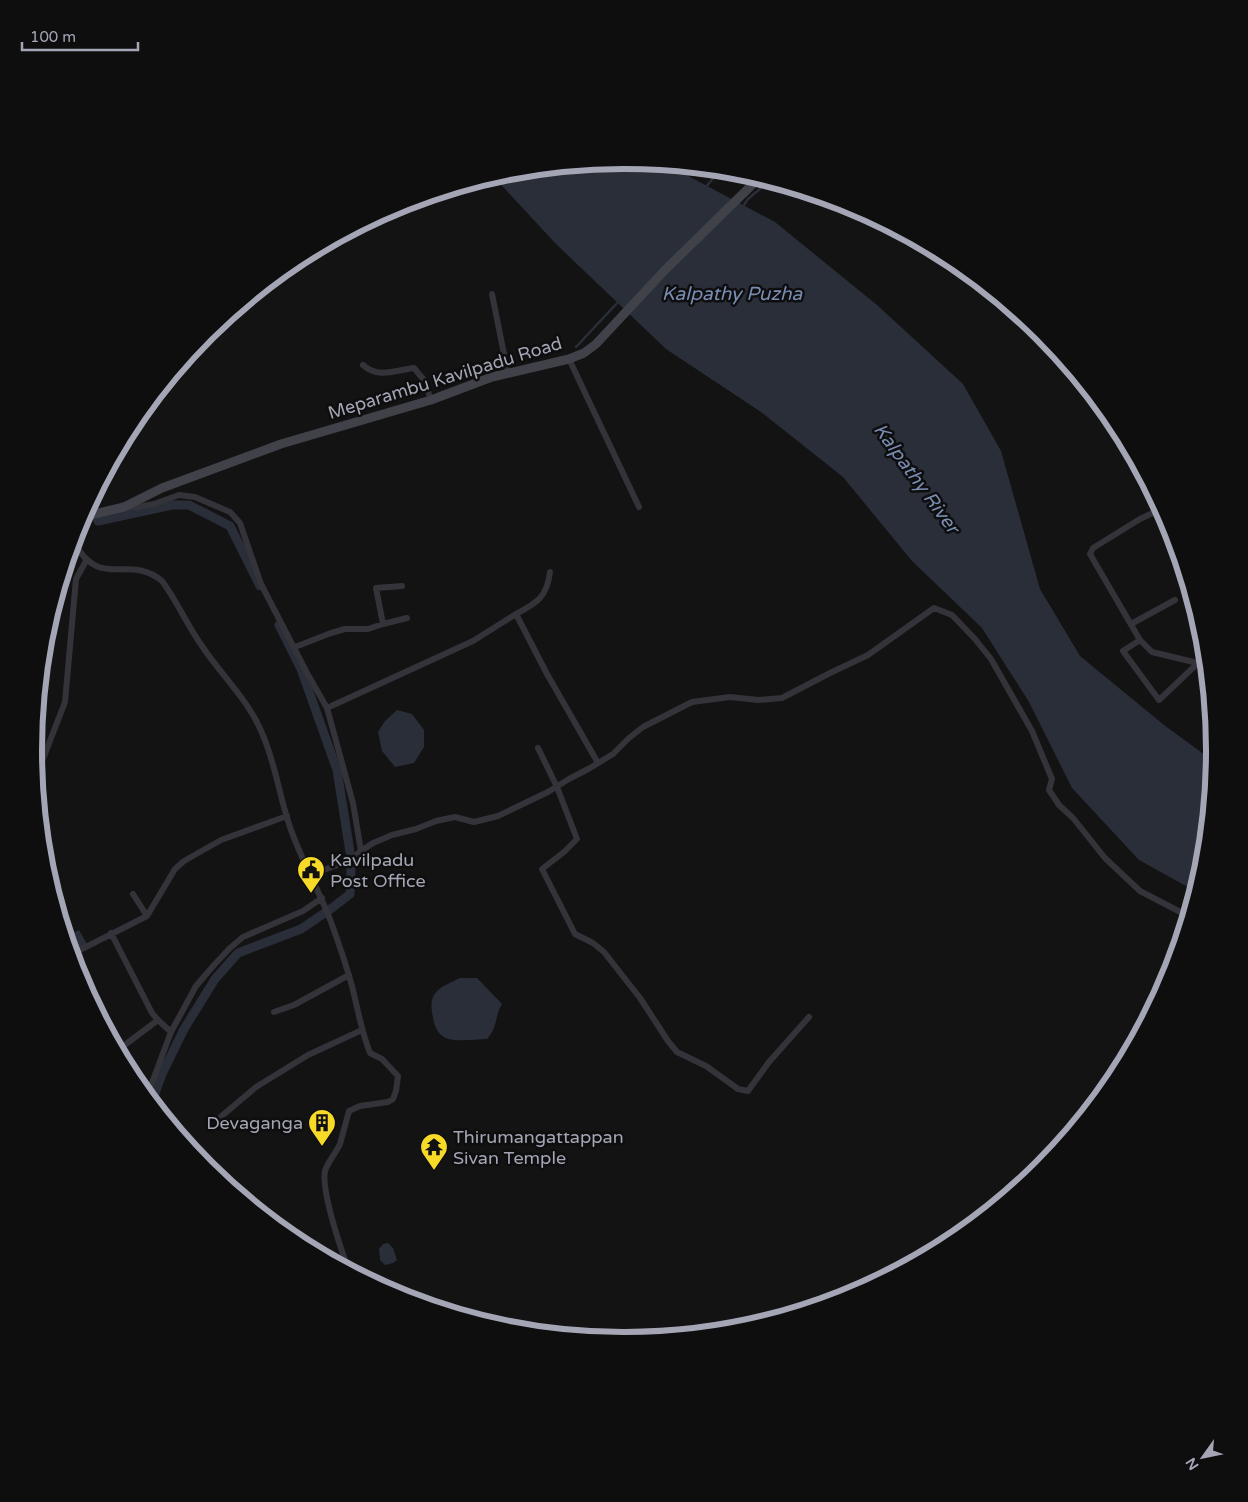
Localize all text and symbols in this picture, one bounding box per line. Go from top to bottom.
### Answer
scale bar [22,20,139,52]
text: 100 m [30,28,76,46]
water label: Kalpathy Puzha [662,283,803,305]
street label: Meparambu Kavilpadu Road [325,332,565,424]
water label: Kalpathy River [869,419,965,540]
place label: Kavilpadu Post Office [330,849,426,892]
public building icon: Kavilpadu Post Office [296,855,326,894]
building icon: Devaganga [307,1108,337,1147]
place label: Devaganga [206,1112,303,1134]
place label: Thirumangattappan Sivan Temple [453,1126,624,1169]
temple icon: Thirumangattappan Sivan Temple [419,1132,449,1171]
north arrow [1178,1432,1228,1482]
text: N [1182,1454,1203,1473]

